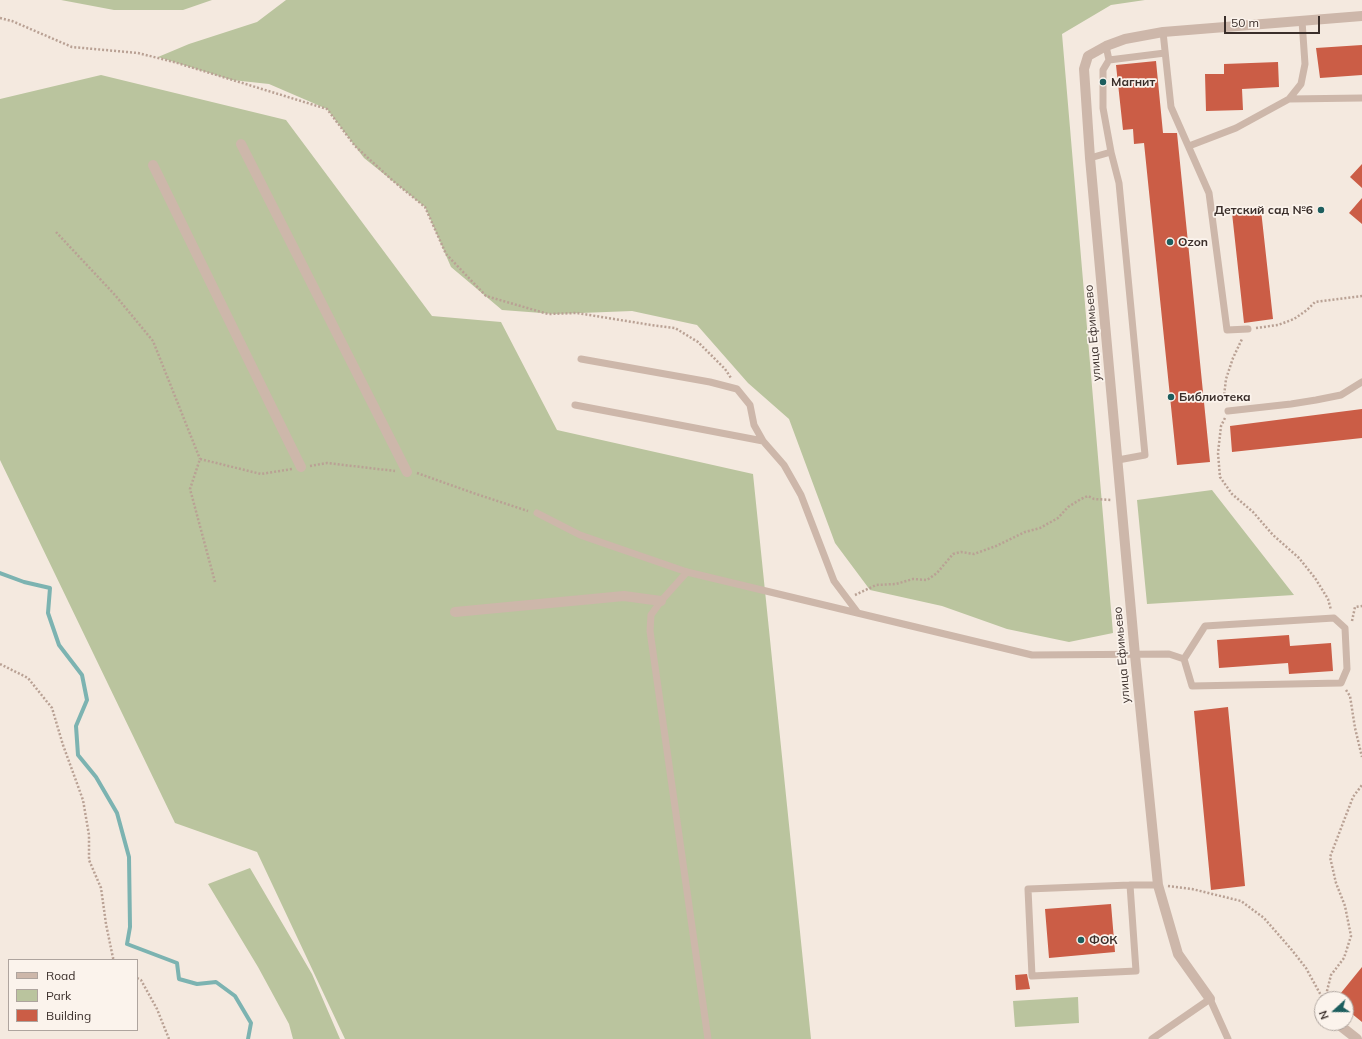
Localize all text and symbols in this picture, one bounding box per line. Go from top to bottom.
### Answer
scale bar [1226,8,1322,34]
text: 50 m [1231,15,1259,30]
place label: Магнит [1111,75,1155,89]
marker: Магнит [1098,77,1108,87]
place label: Детский сад №6 [1214,203,1313,217]
marker: Детский сад №6 [1316,205,1326,215]
place label: Ozon [1178,235,1208,249]
marker: Ozon [1165,237,1175,247]
street label: улица Ефимьево [1082,284,1104,382]
place label: Библиотека [1179,390,1251,404]
marker: Библиотека [1166,392,1176,402]
street label: улица Ефимьево [1111,606,1133,704]
place label: ФОК [1089,933,1118,947]
marker: ФОК [1076,935,1086,945]
legend [8,959,138,1031]
text: Road [46,968,75,983]
text: Park [46,988,71,1003]
north arrow [1314,991,1354,1031]
text: Building [46,1008,91,1023]
text: N [1316,1009,1332,1021]

